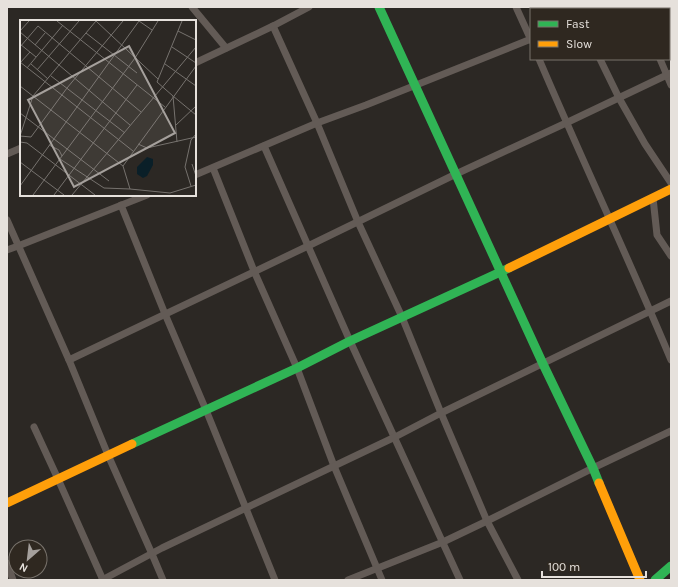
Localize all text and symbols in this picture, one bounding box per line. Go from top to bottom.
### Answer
legend [530,8,670,60]
text: Fast [566,17,590,31]
inset map [20,20,196,196]
text: Slow [566,37,592,51]
north arrow [8,539,48,579]
scale bar [542,553,646,579]
text: N [17,560,30,575]
text: 100 m [548,560,580,574]

